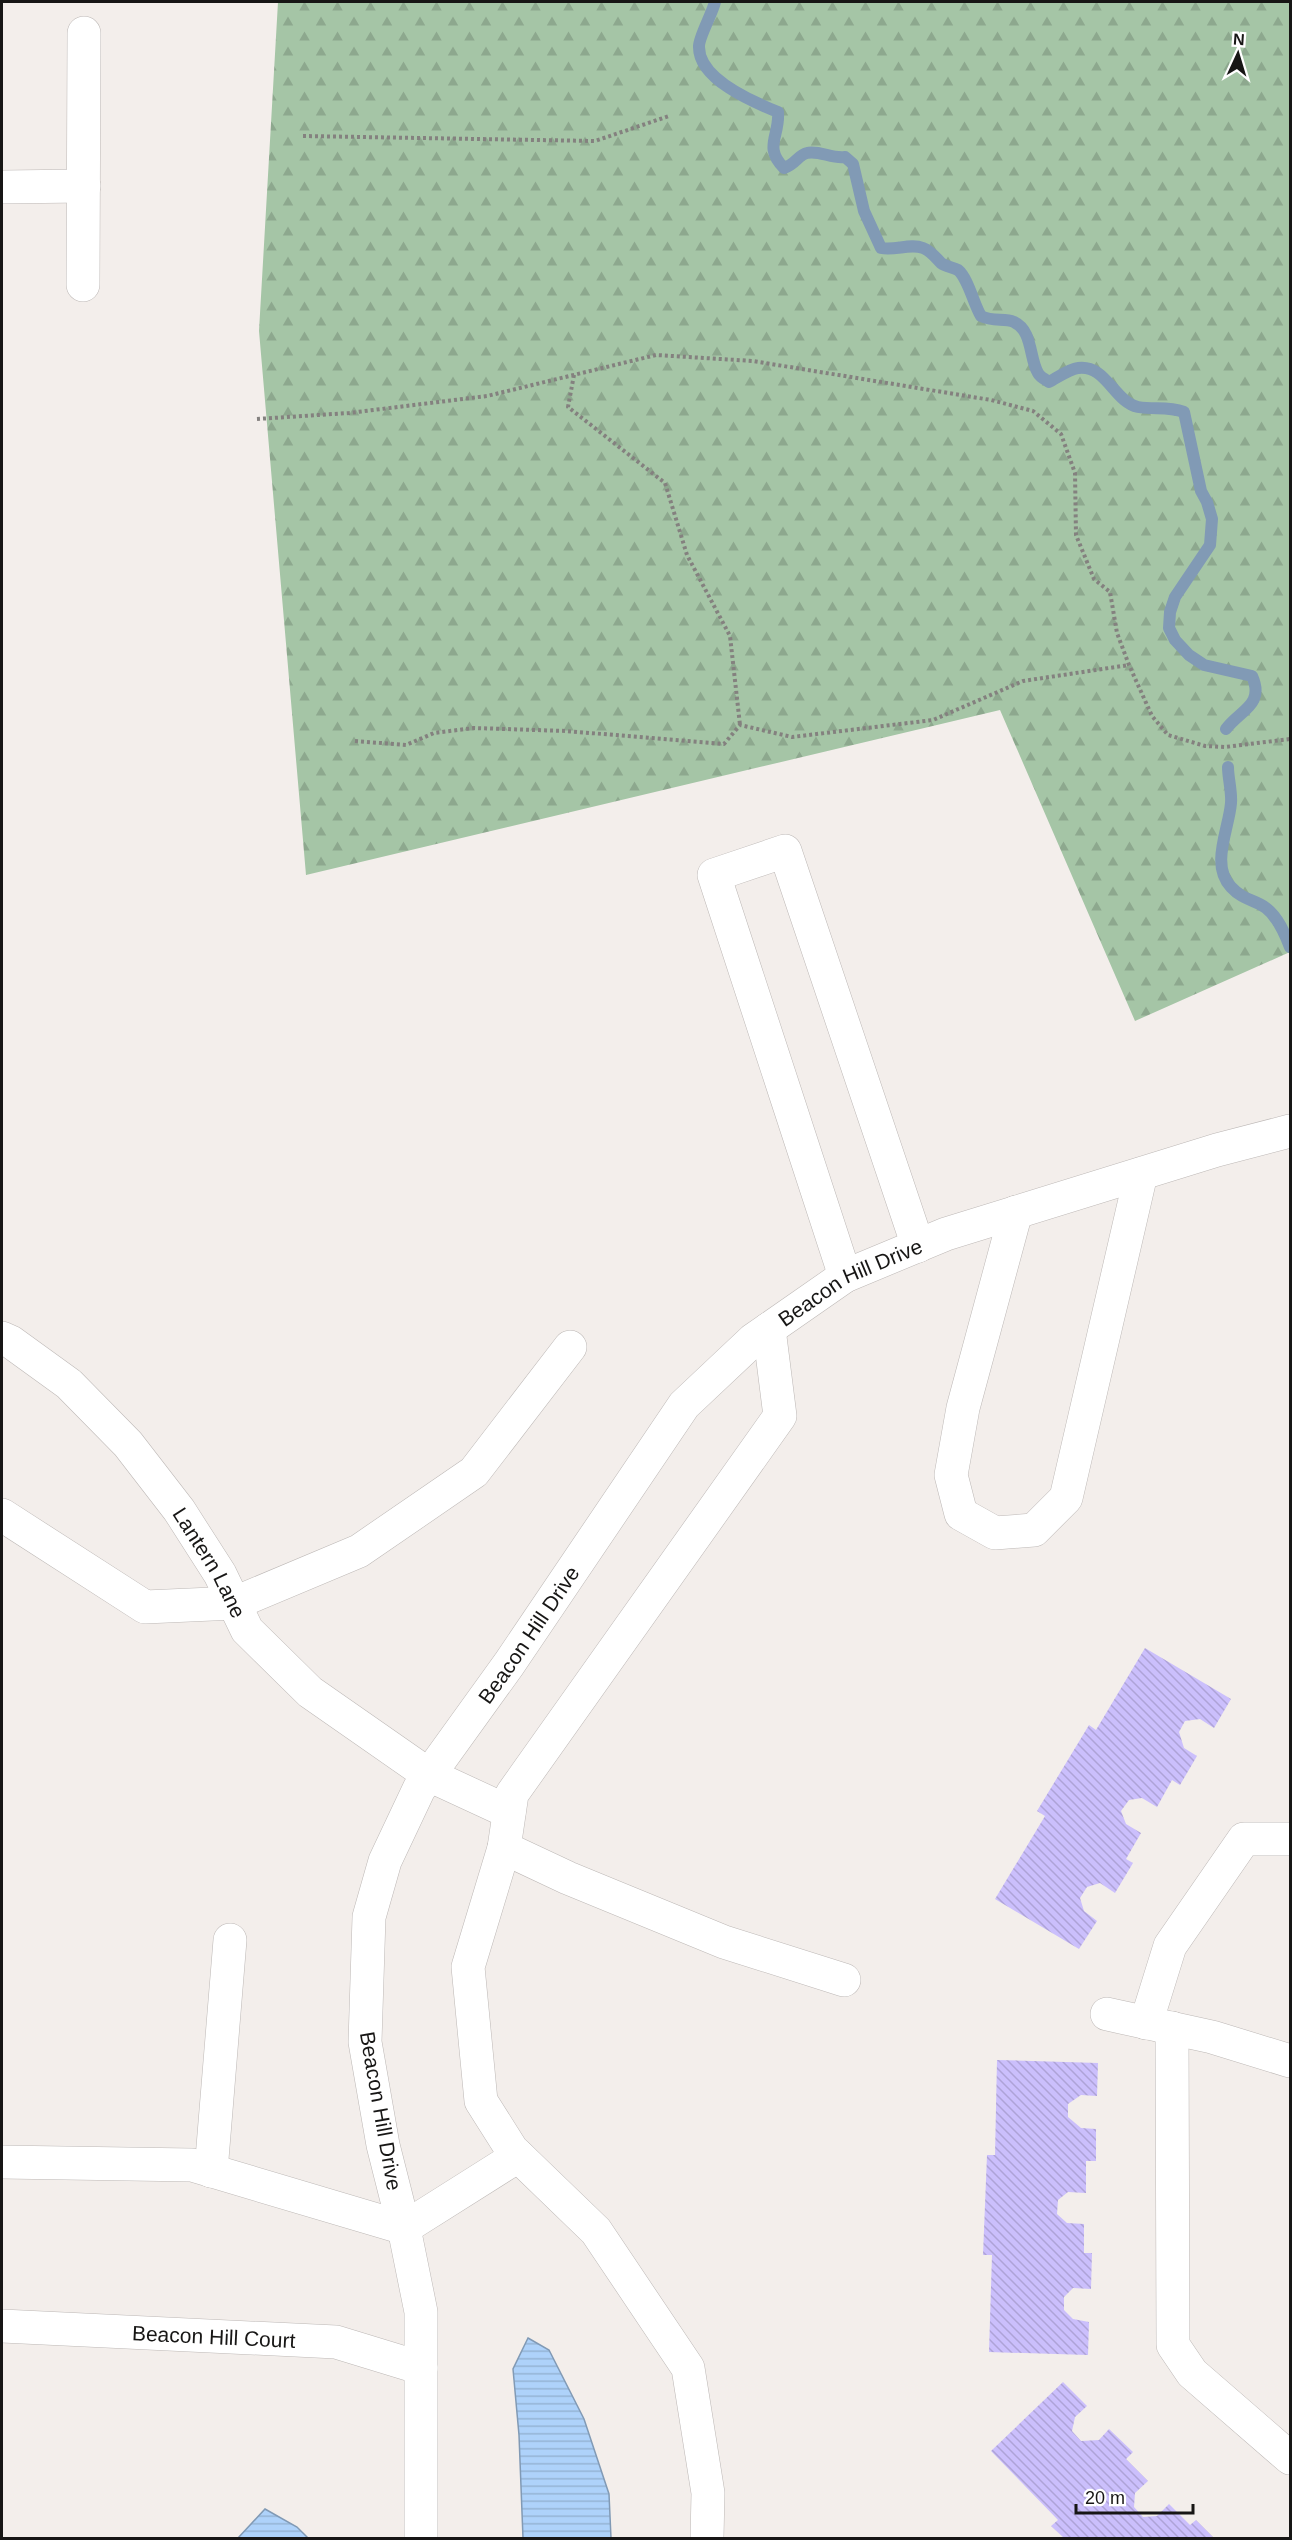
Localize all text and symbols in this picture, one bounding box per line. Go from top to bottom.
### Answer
north arrow [1208,24,1268,84]
text: N [1233,31,1245,48]
street label: Beacon Hill Drive [774,1234,925,1330]
street label: Lantern Lane [169,1503,251,1621]
street label: Beacon Hill Drive [473,1562,583,1708]
street label: Beacon Hill Drive [356,2030,406,2192]
street label: Beacon Hill Court [132,2321,296,2352]
scale bar [1076,2477,1193,2515]
text: 20 m [1085,2488,1125,2508]

